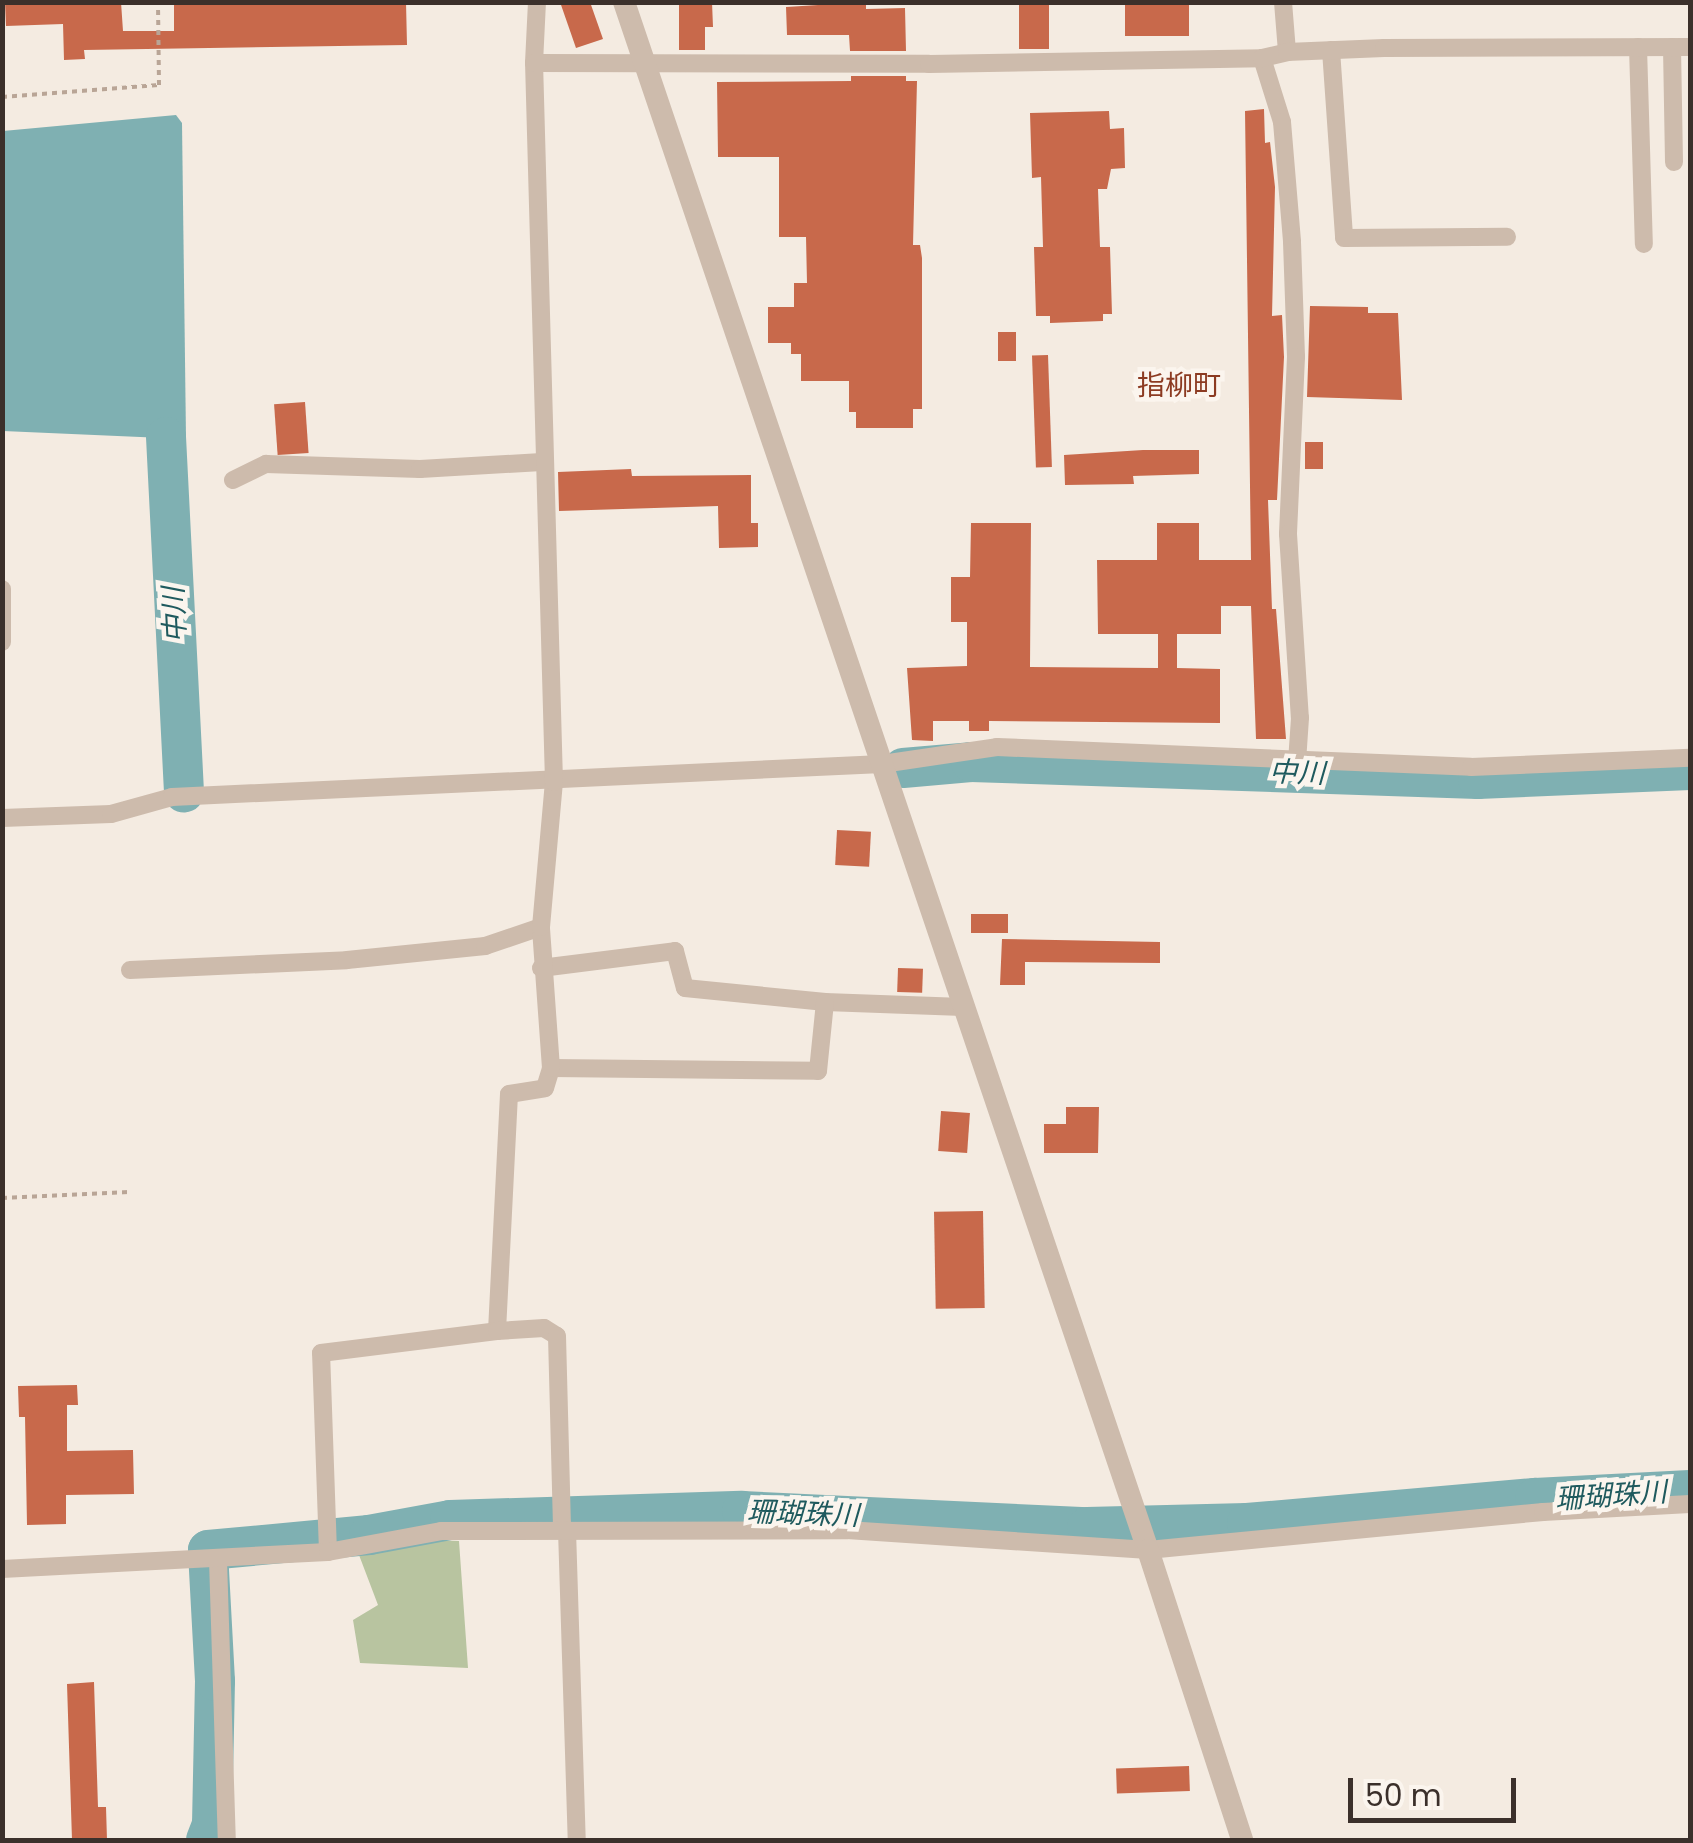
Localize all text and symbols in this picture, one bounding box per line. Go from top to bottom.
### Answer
district label: 指柳町 [1137,369,1221,403]
water label: 中川 [157,586,193,644]
water label: 中川 [1268,755,1326,791]
water label: 珊瑚珠川 [1554,1475,1668,1517]
water label: 珊瑚珠川 [746,1495,860,1533]
scale bar [1353,1758,1520,1820]
text: 50 m [1365,1774,1442,1817]

